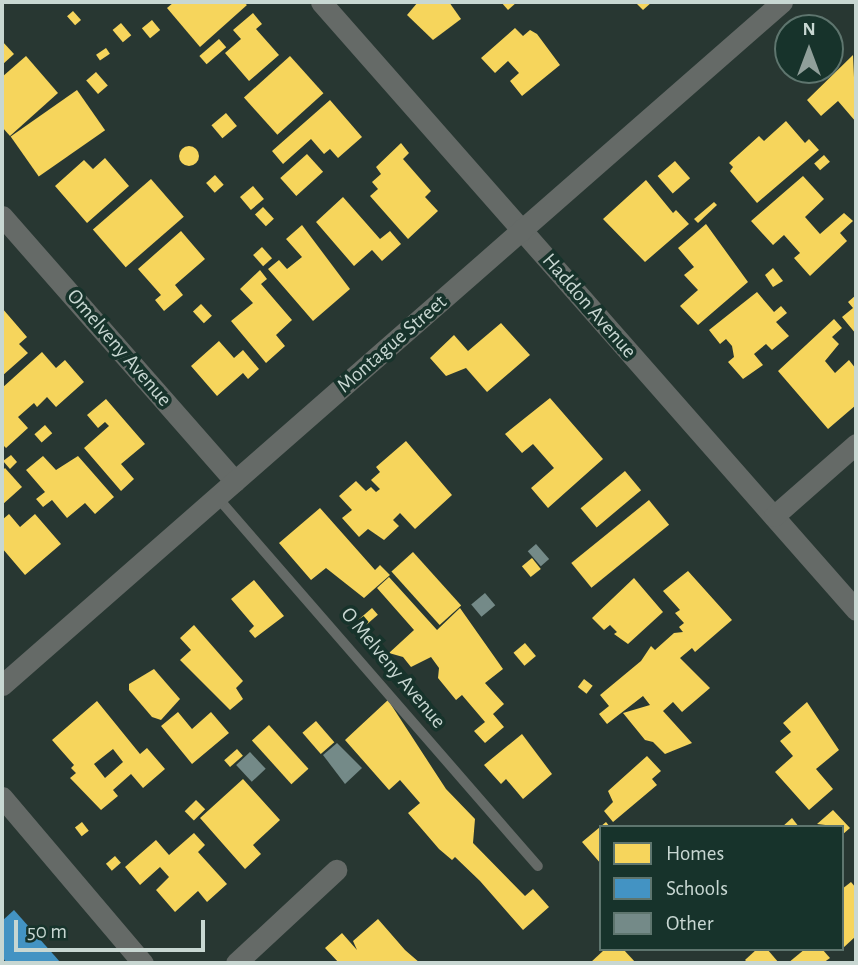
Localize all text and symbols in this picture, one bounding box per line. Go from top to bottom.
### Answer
north arrow [774,14,844,84]
text: N [802,20,816,39]
street label: Haddon Avenue [537,248,641,364]
street label: Omelveny Avenue [61,284,177,412]
street label: Montague Street [332,290,452,398]
street label: O Melveny Avenue [335,602,451,734]
legend [599,825,844,951]
text: Homes [666,843,724,864]
text: Schools [666,878,728,899]
scale bar [18,906,208,950]
text: Other [666,913,713,934]
text: 50 m [27,921,67,942]

